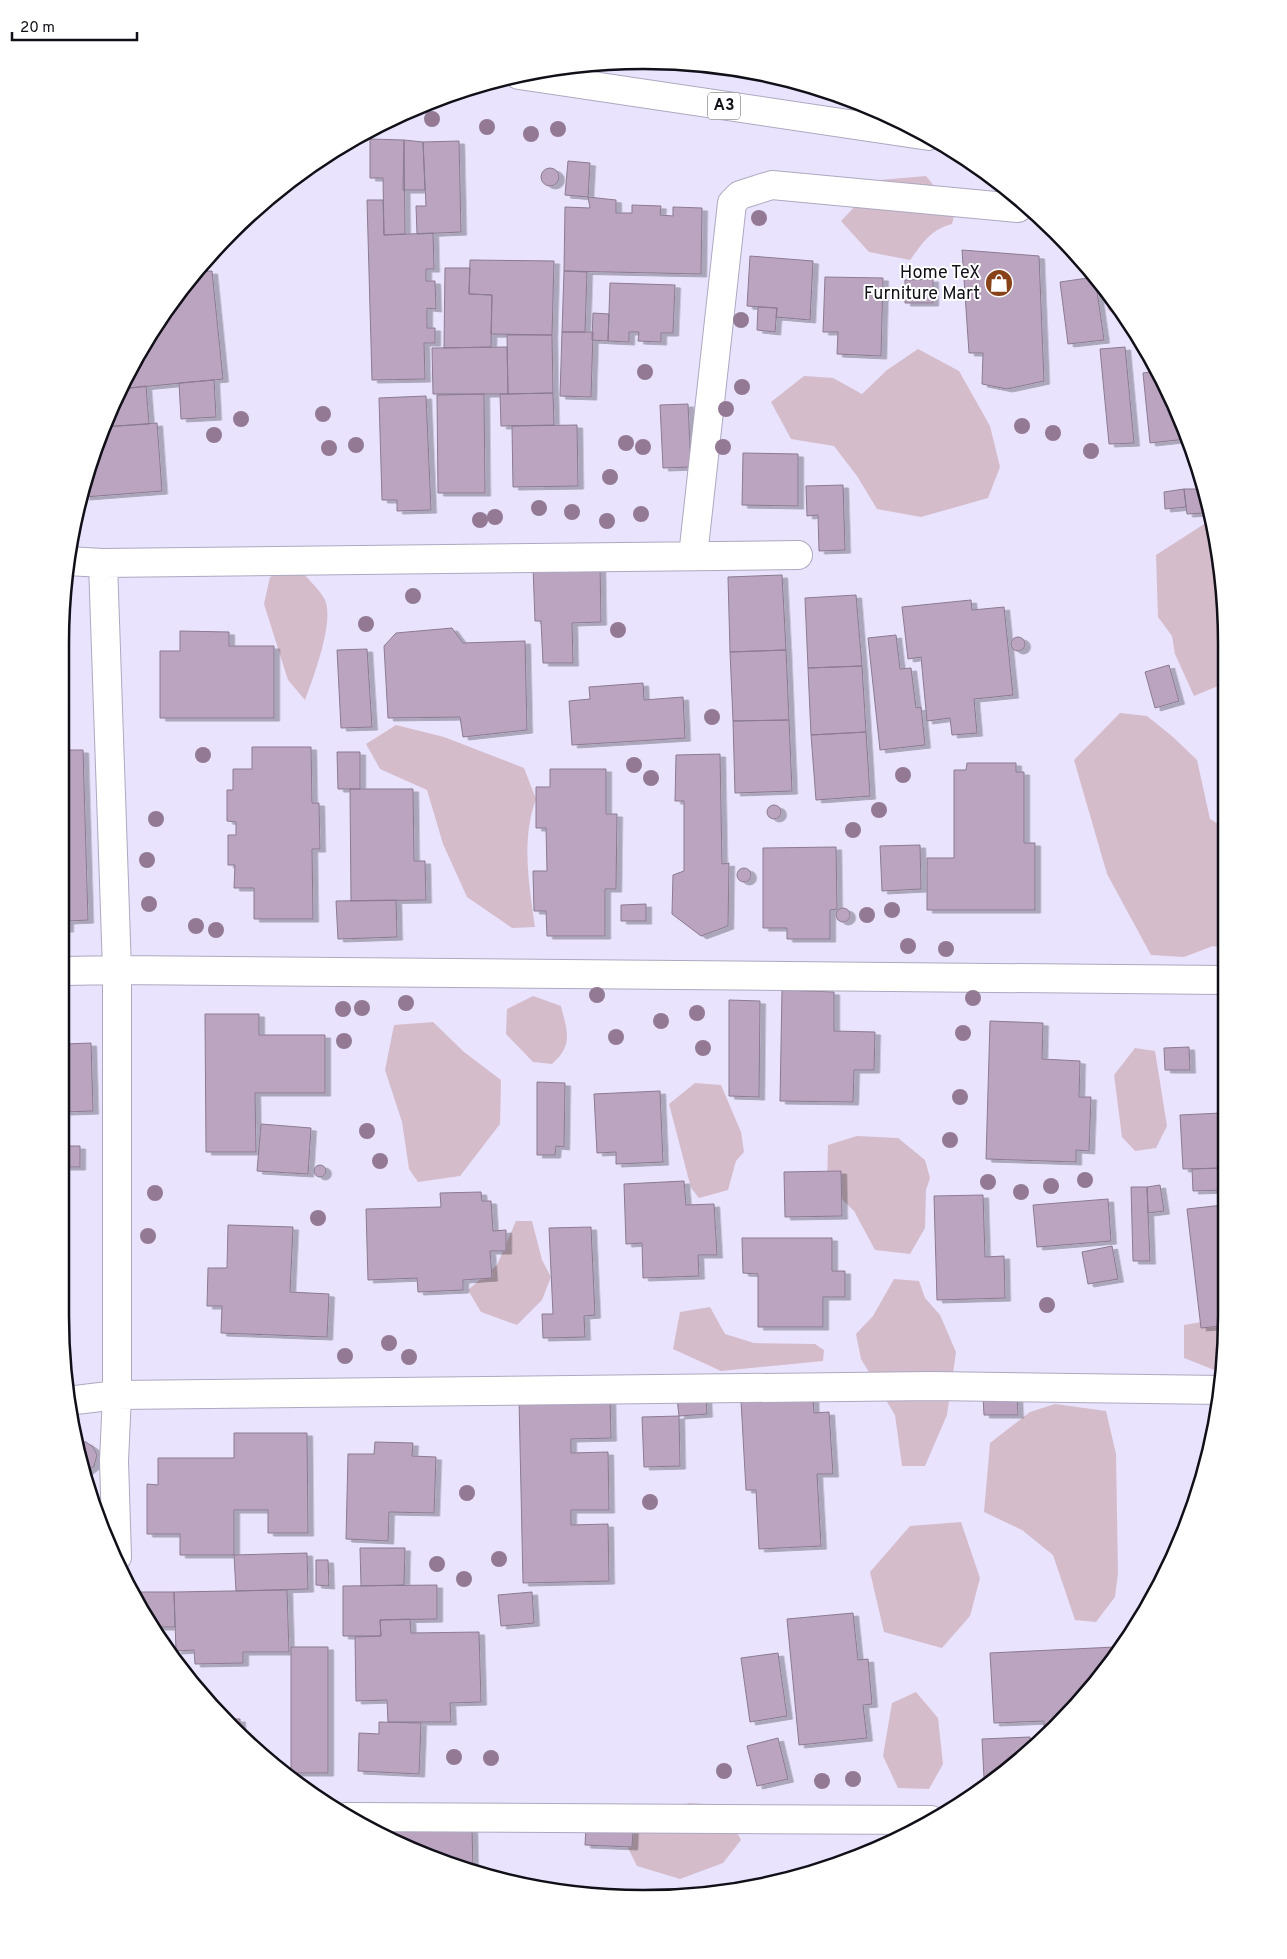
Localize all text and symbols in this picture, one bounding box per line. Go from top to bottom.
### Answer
scale bar [12,10,138,42]
text: 20 m [20,19,55,38]
road number: A3 [708,92,740,120]
place label: Home TeX Furniture Mart [864,262,980,306]
shop icon: Home TeX Furniture Mart [984,268,1014,298]

